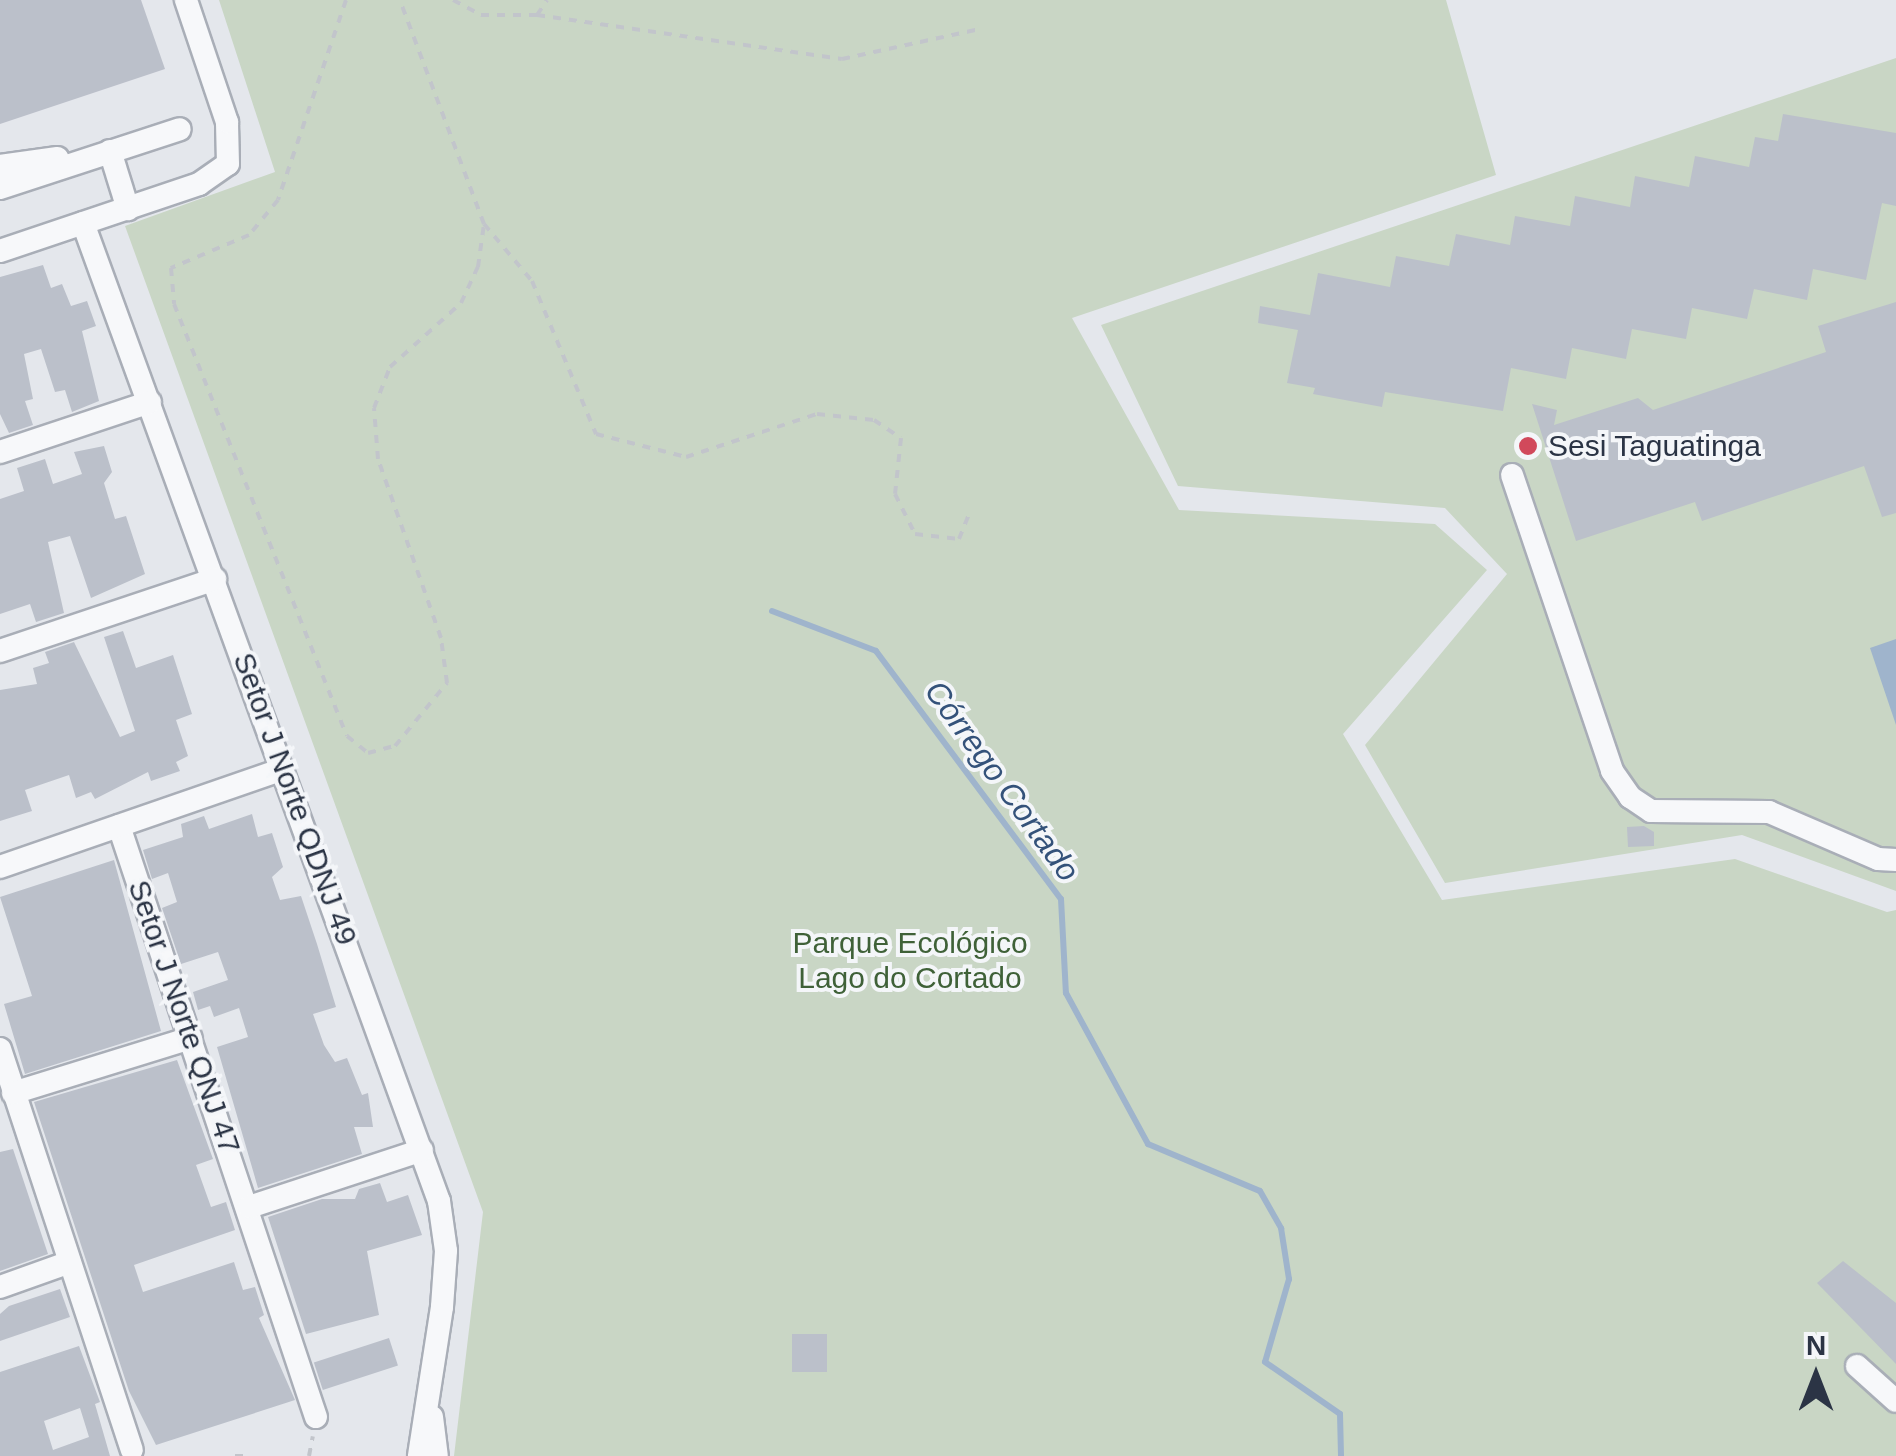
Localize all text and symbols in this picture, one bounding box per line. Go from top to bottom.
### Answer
place label: Sesi Taguatinga [1548,428,1761,464]
marker: Sesi Taguatinga [1517,435,1539,457]
street label: Setor J Norte QDNJ 49 [225,648,365,950]
water label: Córrego Cortado [916,673,1088,889]
street label: Setor J Norte QNJ 47 [120,876,248,1158]
park label: Parque Ecológico Lago do Cortado [792,925,1028,996]
north arrow [1766,1326,1866,1426]
text: N [1806,1330,1826,1361]

